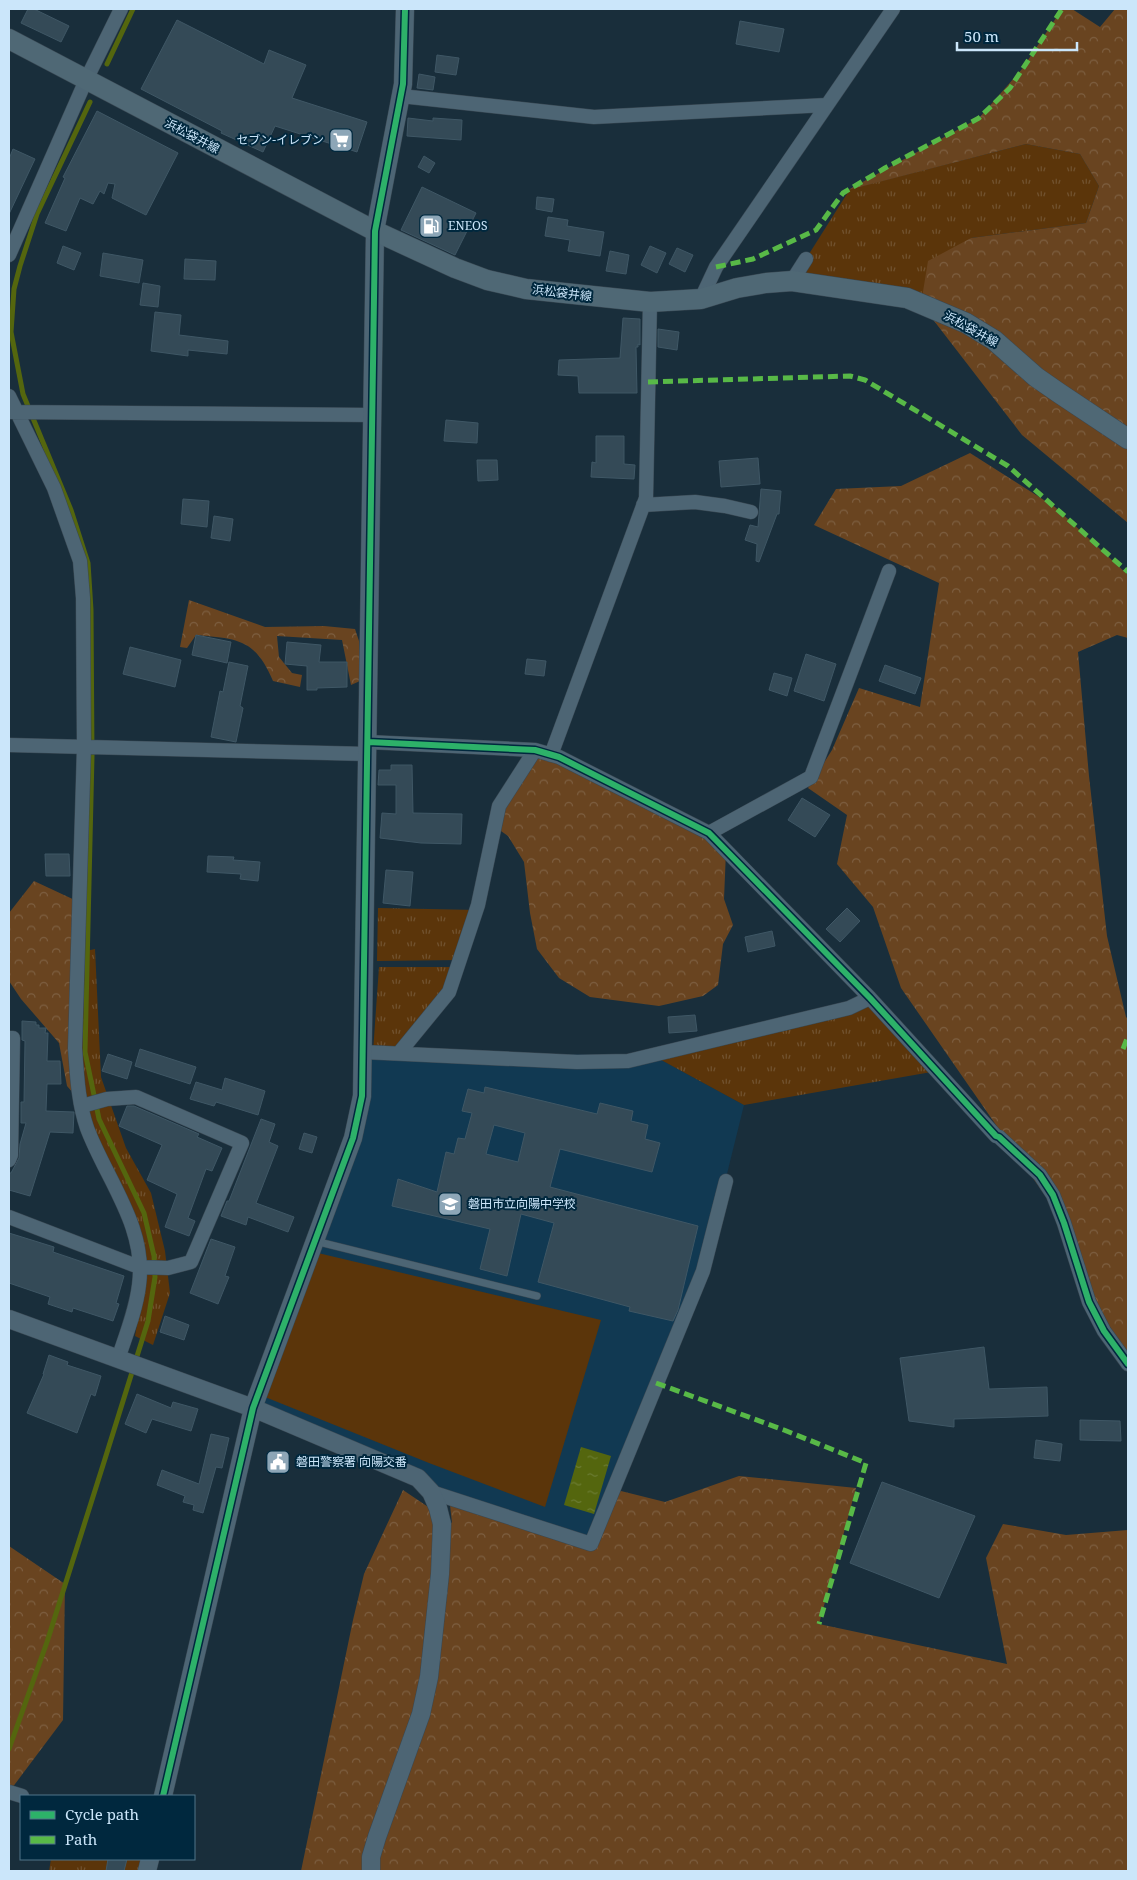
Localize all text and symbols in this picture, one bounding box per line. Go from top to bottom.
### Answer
scale bar [957,20,1077,52]
text: 50 m [964,26,999,46]
street label: 浜松袋井線 [162,114,223,157]
supermarket icon: セブン-イレブン [328,127,354,153]
place label: セブン-イレブン [236,131,324,148]
fuel station icon: ENEOS [418,213,444,239]
place label: ENEOS [448,217,488,234]
street label: 浜松袋井線 [531,280,593,305]
street label: 浜松袋井線 [941,307,1002,351]
school or university icon: 磐田市立向陽中学校 [437,1191,463,1217]
place label: 磐田市立向陽中学校 [468,1195,576,1212]
public building icon: 磐田警察署 向陽交番 [265,1449,291,1475]
place label: 磐田警察署 向陽交番 [296,1453,407,1470]
legend [20,1795,195,1860]
text: Cycle path [65,1804,140,1824]
text: Path [65,1829,98,1849]

